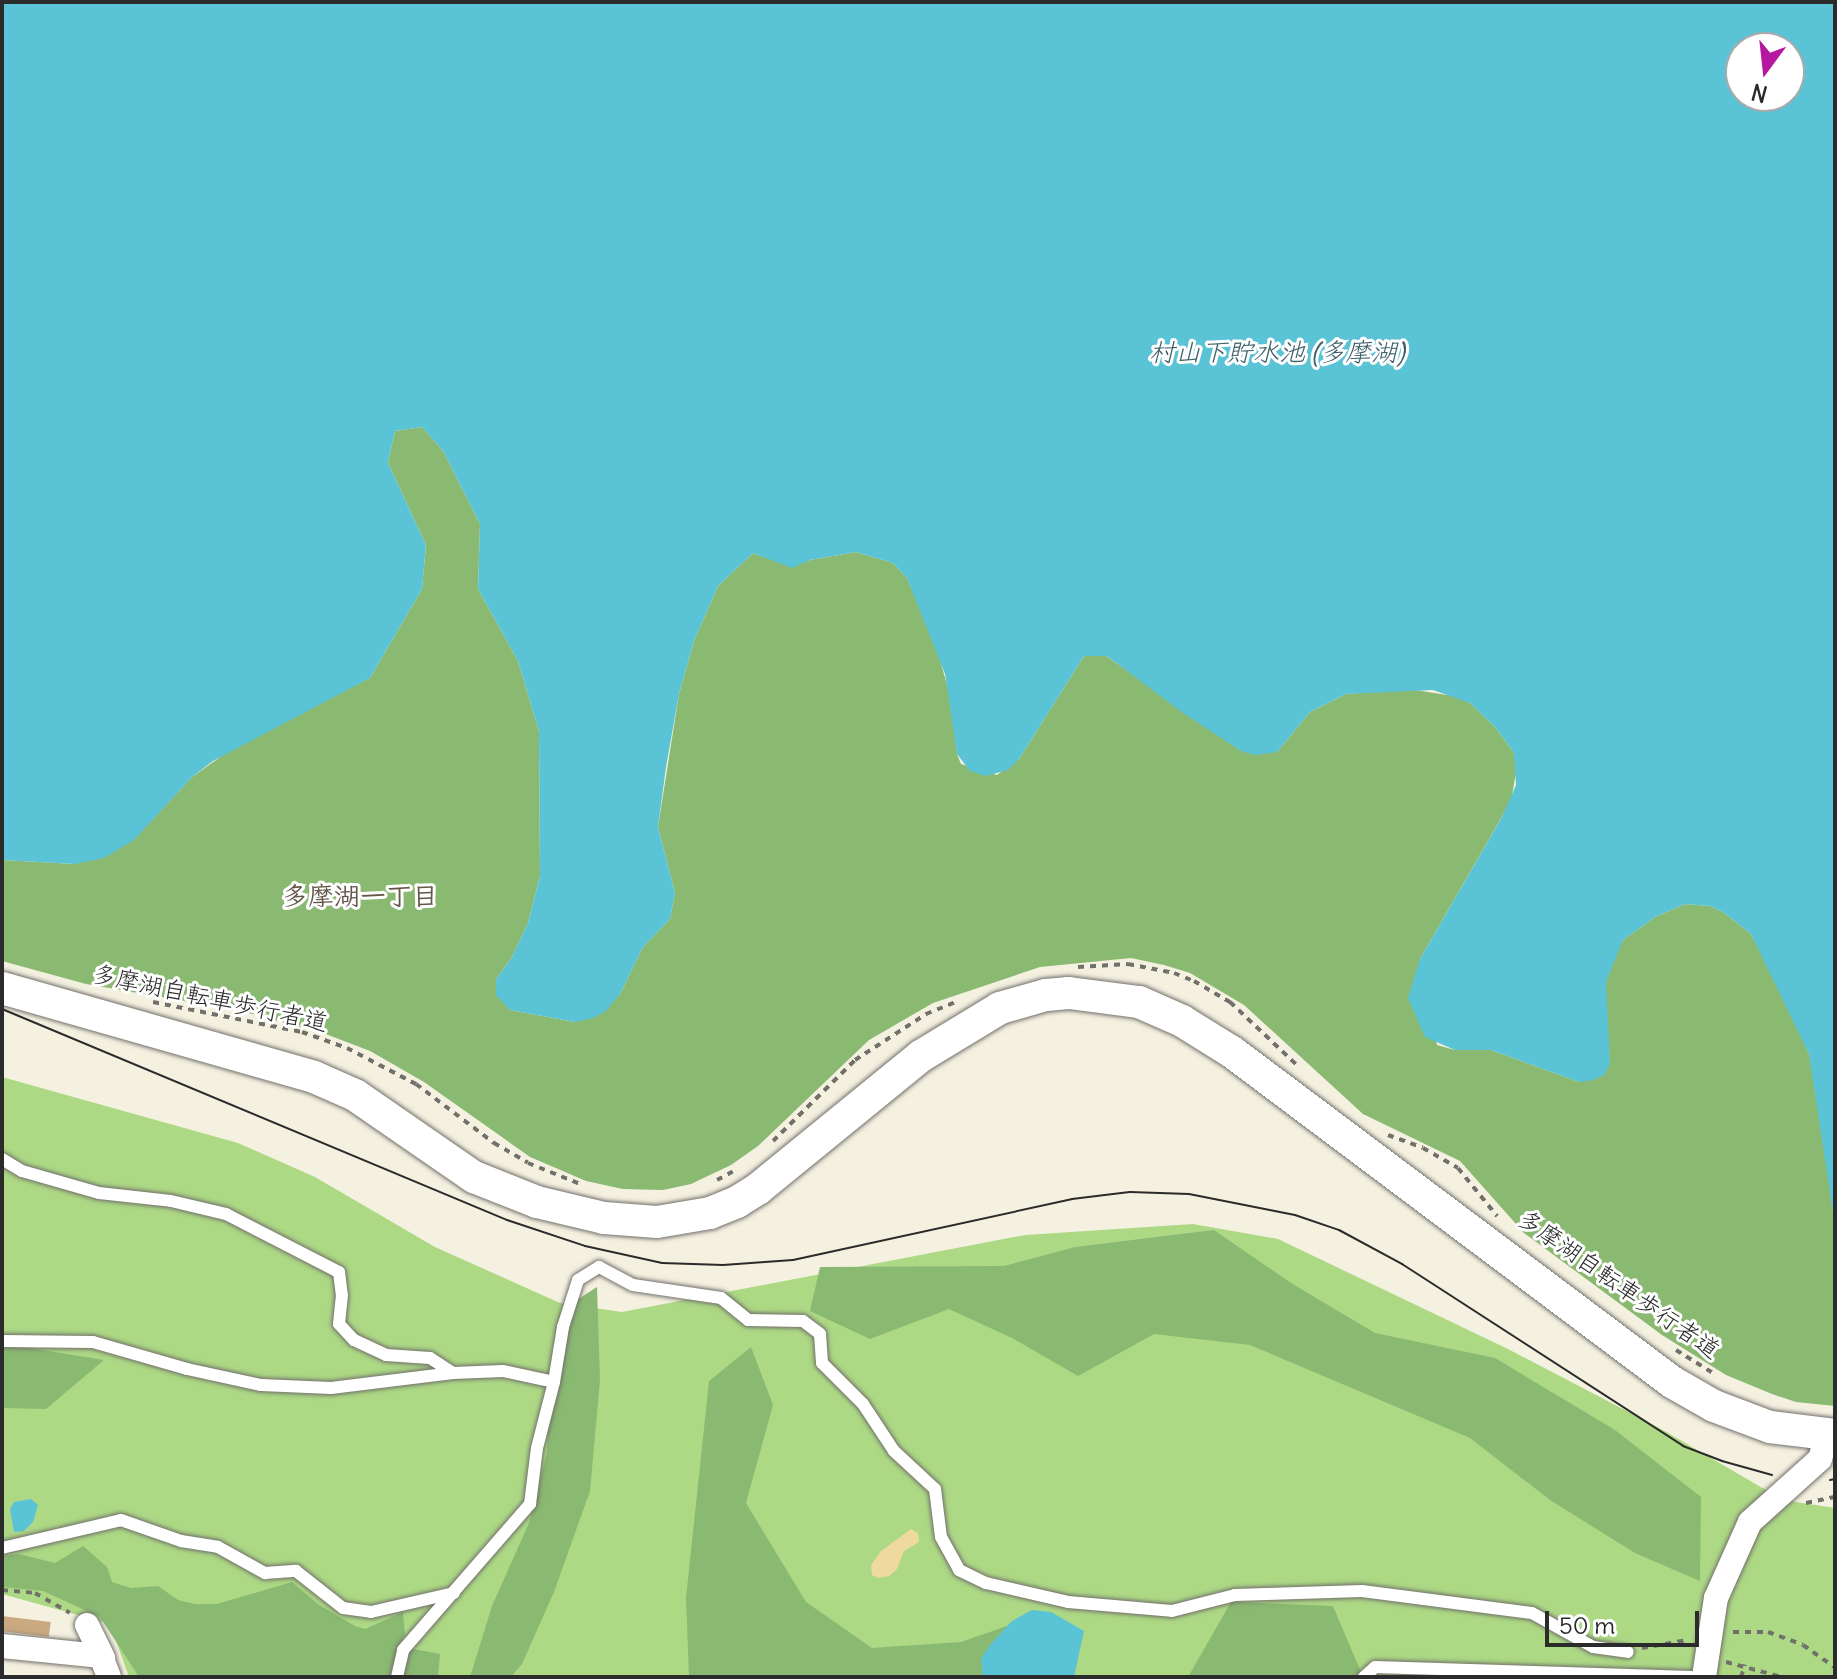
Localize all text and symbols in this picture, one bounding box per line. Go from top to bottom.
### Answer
north arrow [1725,32,1805,112]
text: N [1748,78,1770,109]
water label: 村山下貯水池 (多摩湖) [1149,336,1405,368]
district label: 多摩湖一丁目 [282,880,438,912]
street label: 多摩湖自転車歩行者道 [90,959,330,1037]
street label: 多摩湖自転車歩行者道 [1512,1203,1726,1365]
scale bar [1549,1595,1703,1645]
text: 50 m [1559,1610,1615,1640]

